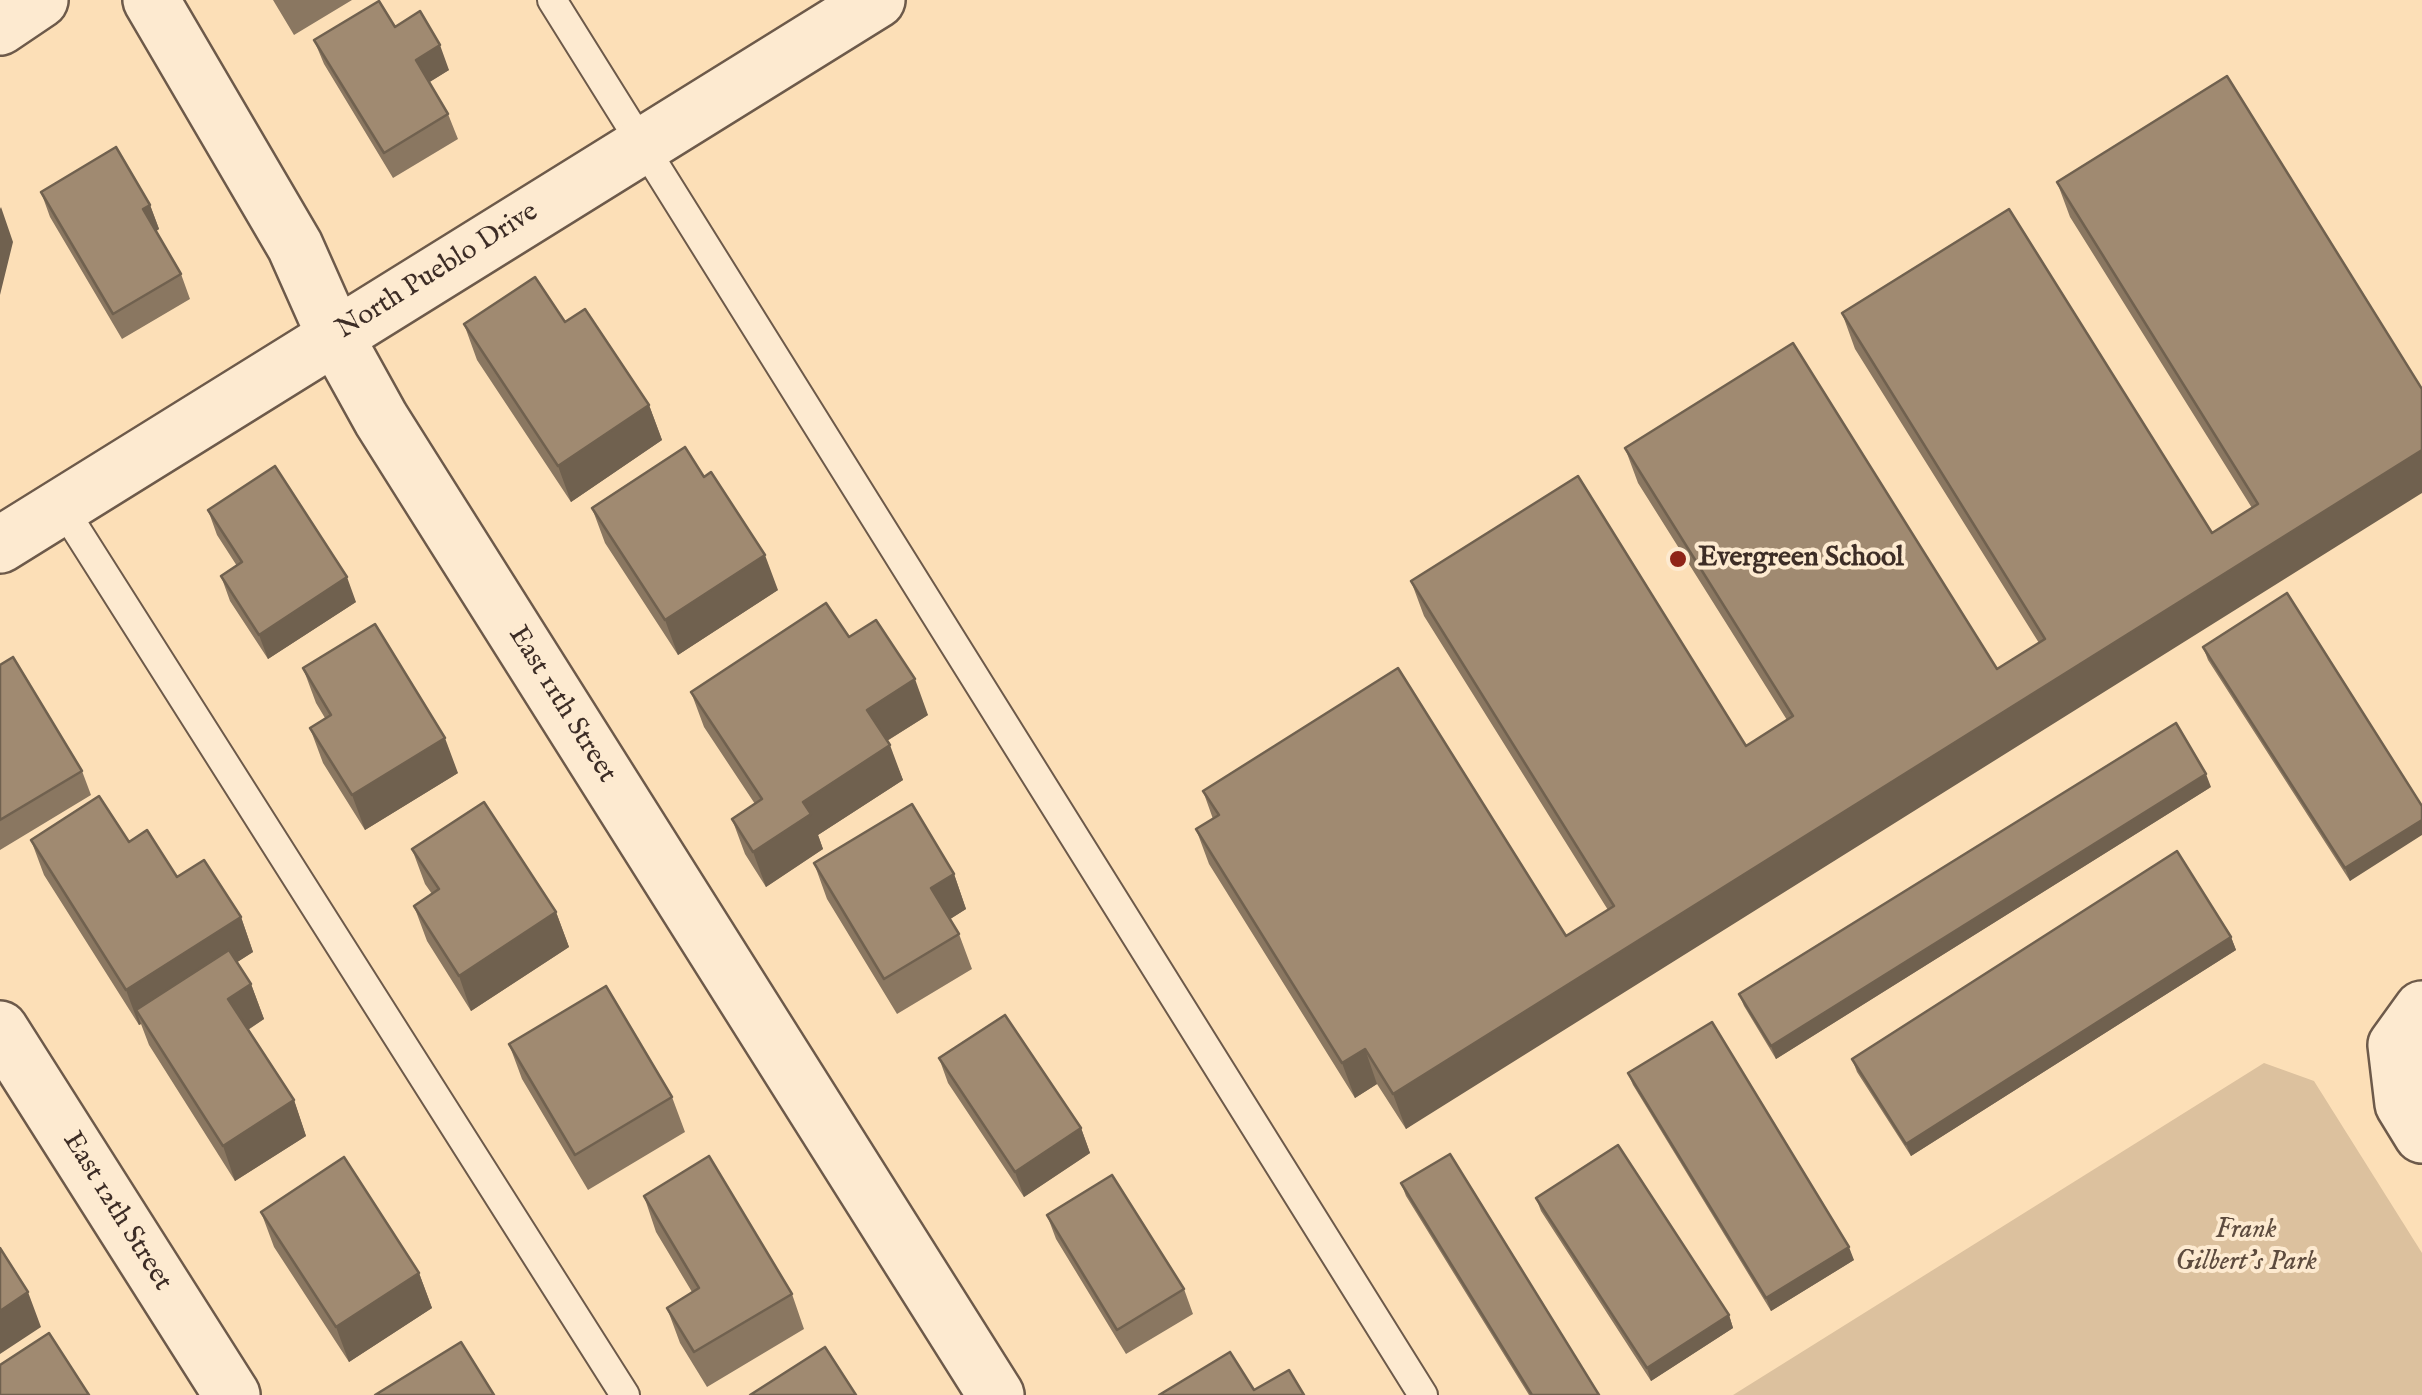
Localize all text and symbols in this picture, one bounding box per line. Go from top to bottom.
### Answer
street label: North Pueblo Drive [331,196,545,348]
place label: Evergreen School [1698,542,1904,576]
marker: Evergreen School [1667,548,1689,570]
street label: East 11th Street [500,621,622,789]
street label: East 12th Street [54,1126,178,1298]
park label: Frank Gilbert's Park [2175,1214,2317,1280]

